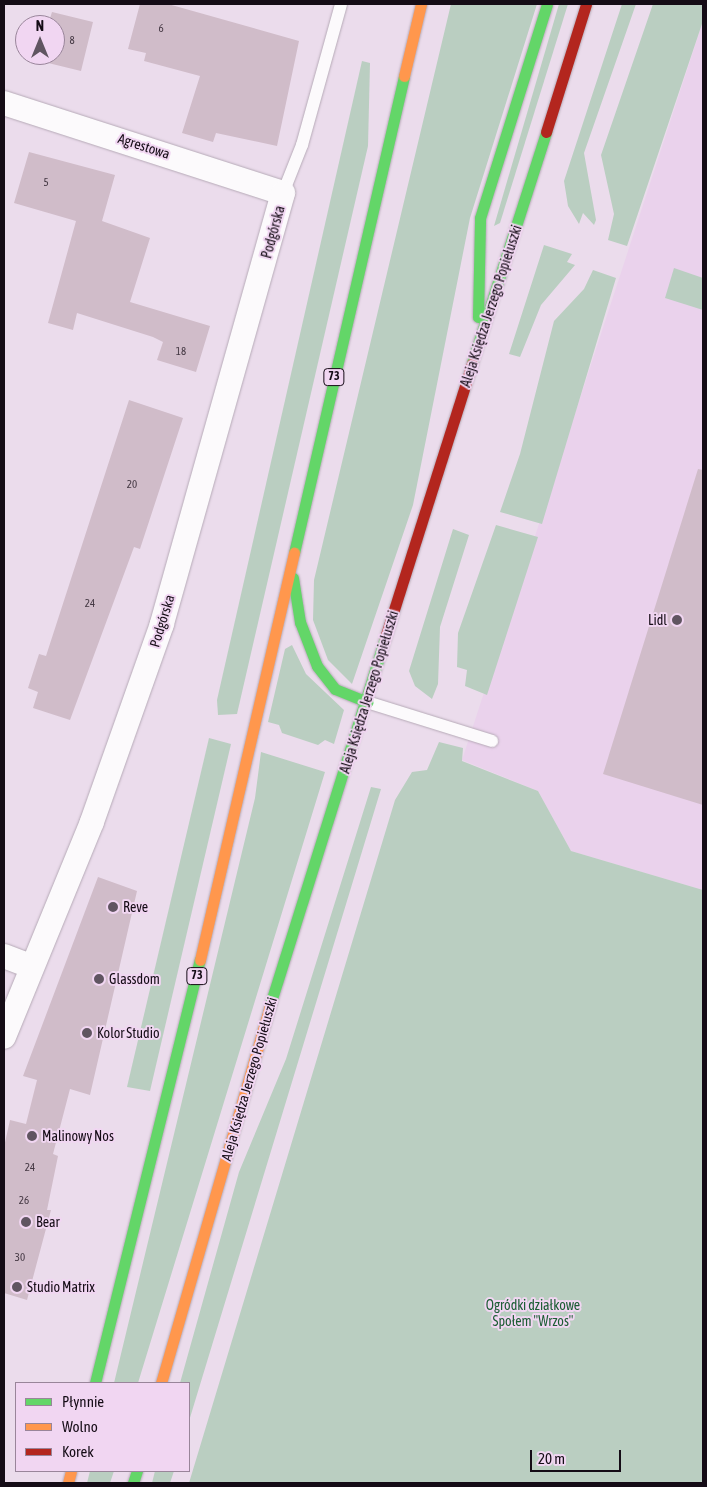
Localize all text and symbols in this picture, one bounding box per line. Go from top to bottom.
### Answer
north arrow [15,15,65,65]
text: N [36,18,44,34]
house number: 6 [158,21,164,35]
house number: 8 [69,33,75,47]
street label: Agrestowa [116,130,172,162]
house number: 5 [43,175,49,189]
street label: Podgórska [258,204,288,260]
street label: Aleja Księdza Jerzego Popiełuszki [457,223,525,389]
house number: 18 [176,344,186,358]
road number: 73 [323,368,345,387]
house number: 20 [127,477,137,491]
street label: Podgórska [146,593,178,649]
house number: 24 [85,596,95,610]
street label: Aleja Księdza Jerzego Popiełuszki [336,609,402,775]
place label: Lidl [648,612,667,628]
marker: Lidl [671,614,683,626]
place label: Reve [123,899,148,915]
marker: Reve [107,901,119,913]
road number: 73 [186,966,208,986]
place label: Glassdom [109,971,160,987]
marker: Glassdom [93,973,105,985]
street label: Aleja Księdza Jerzego Popiełuszki [218,995,280,1163]
place label: Kolor Studio [97,1025,159,1041]
marker: Kolor Studio [81,1027,93,1039]
place label: Malinowy Nos [42,1128,114,1144]
marker: Malinowy Nos [26,1130,38,1142]
house number: 24 [25,1160,35,1174]
house number: 26 [19,1193,29,1207]
place label: Bear [36,1214,60,1230]
marker: Bear [20,1216,32,1228]
house number: 30 [15,1250,25,1264]
place label: Studio Matrix [27,1279,95,1295]
marker: Studio Matrix [11,1281,23,1293]
park label: Ogródki działkowe Społem "Wrzos" [486,1297,580,1330]
legend [15,1382,190,1472]
text: Płynnie [62,1393,104,1410]
text: Wolno [62,1418,98,1435]
scale bar [532,1440,623,1472]
text: Korek [62,1443,94,1460]
text: 20 m [538,1450,565,1467]

